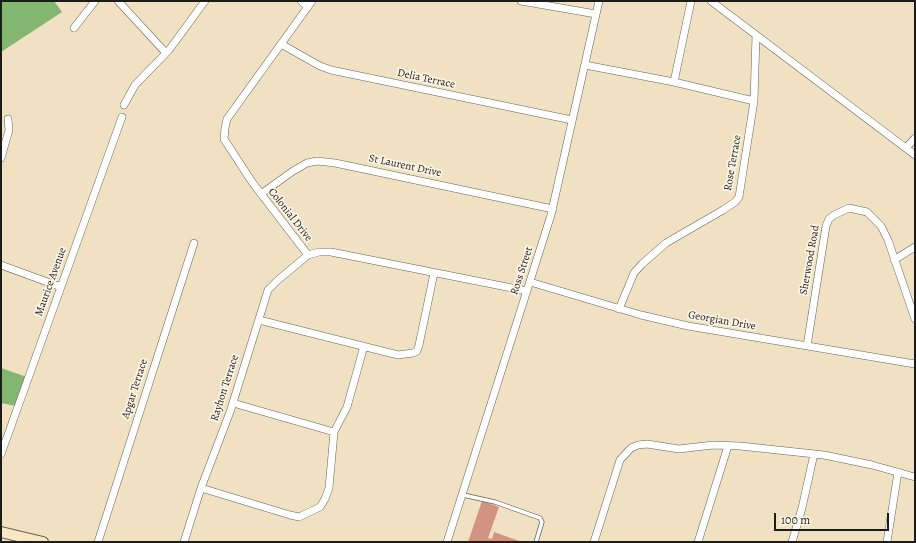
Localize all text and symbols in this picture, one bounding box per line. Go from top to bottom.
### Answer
street label: Delia Terrace [396,66,456,92]
street label: Rose Terrace [722,134,744,192]
street label: St Laurent Drive [368,152,442,180]
street label: Colonial Drive [265,186,315,244]
street label: Sherwood Road [797,224,823,296]
street label: Ross Street [508,245,536,297]
street label: Maurice Avenue [32,246,70,318]
street label: Georgian Drive [687,309,757,333]
street label: Rayhon Terrace [208,353,242,423]
street label: Apgar Terrace [119,357,151,421]
scale bar [776,505,891,531]
text: 100 m [781,512,810,528]

